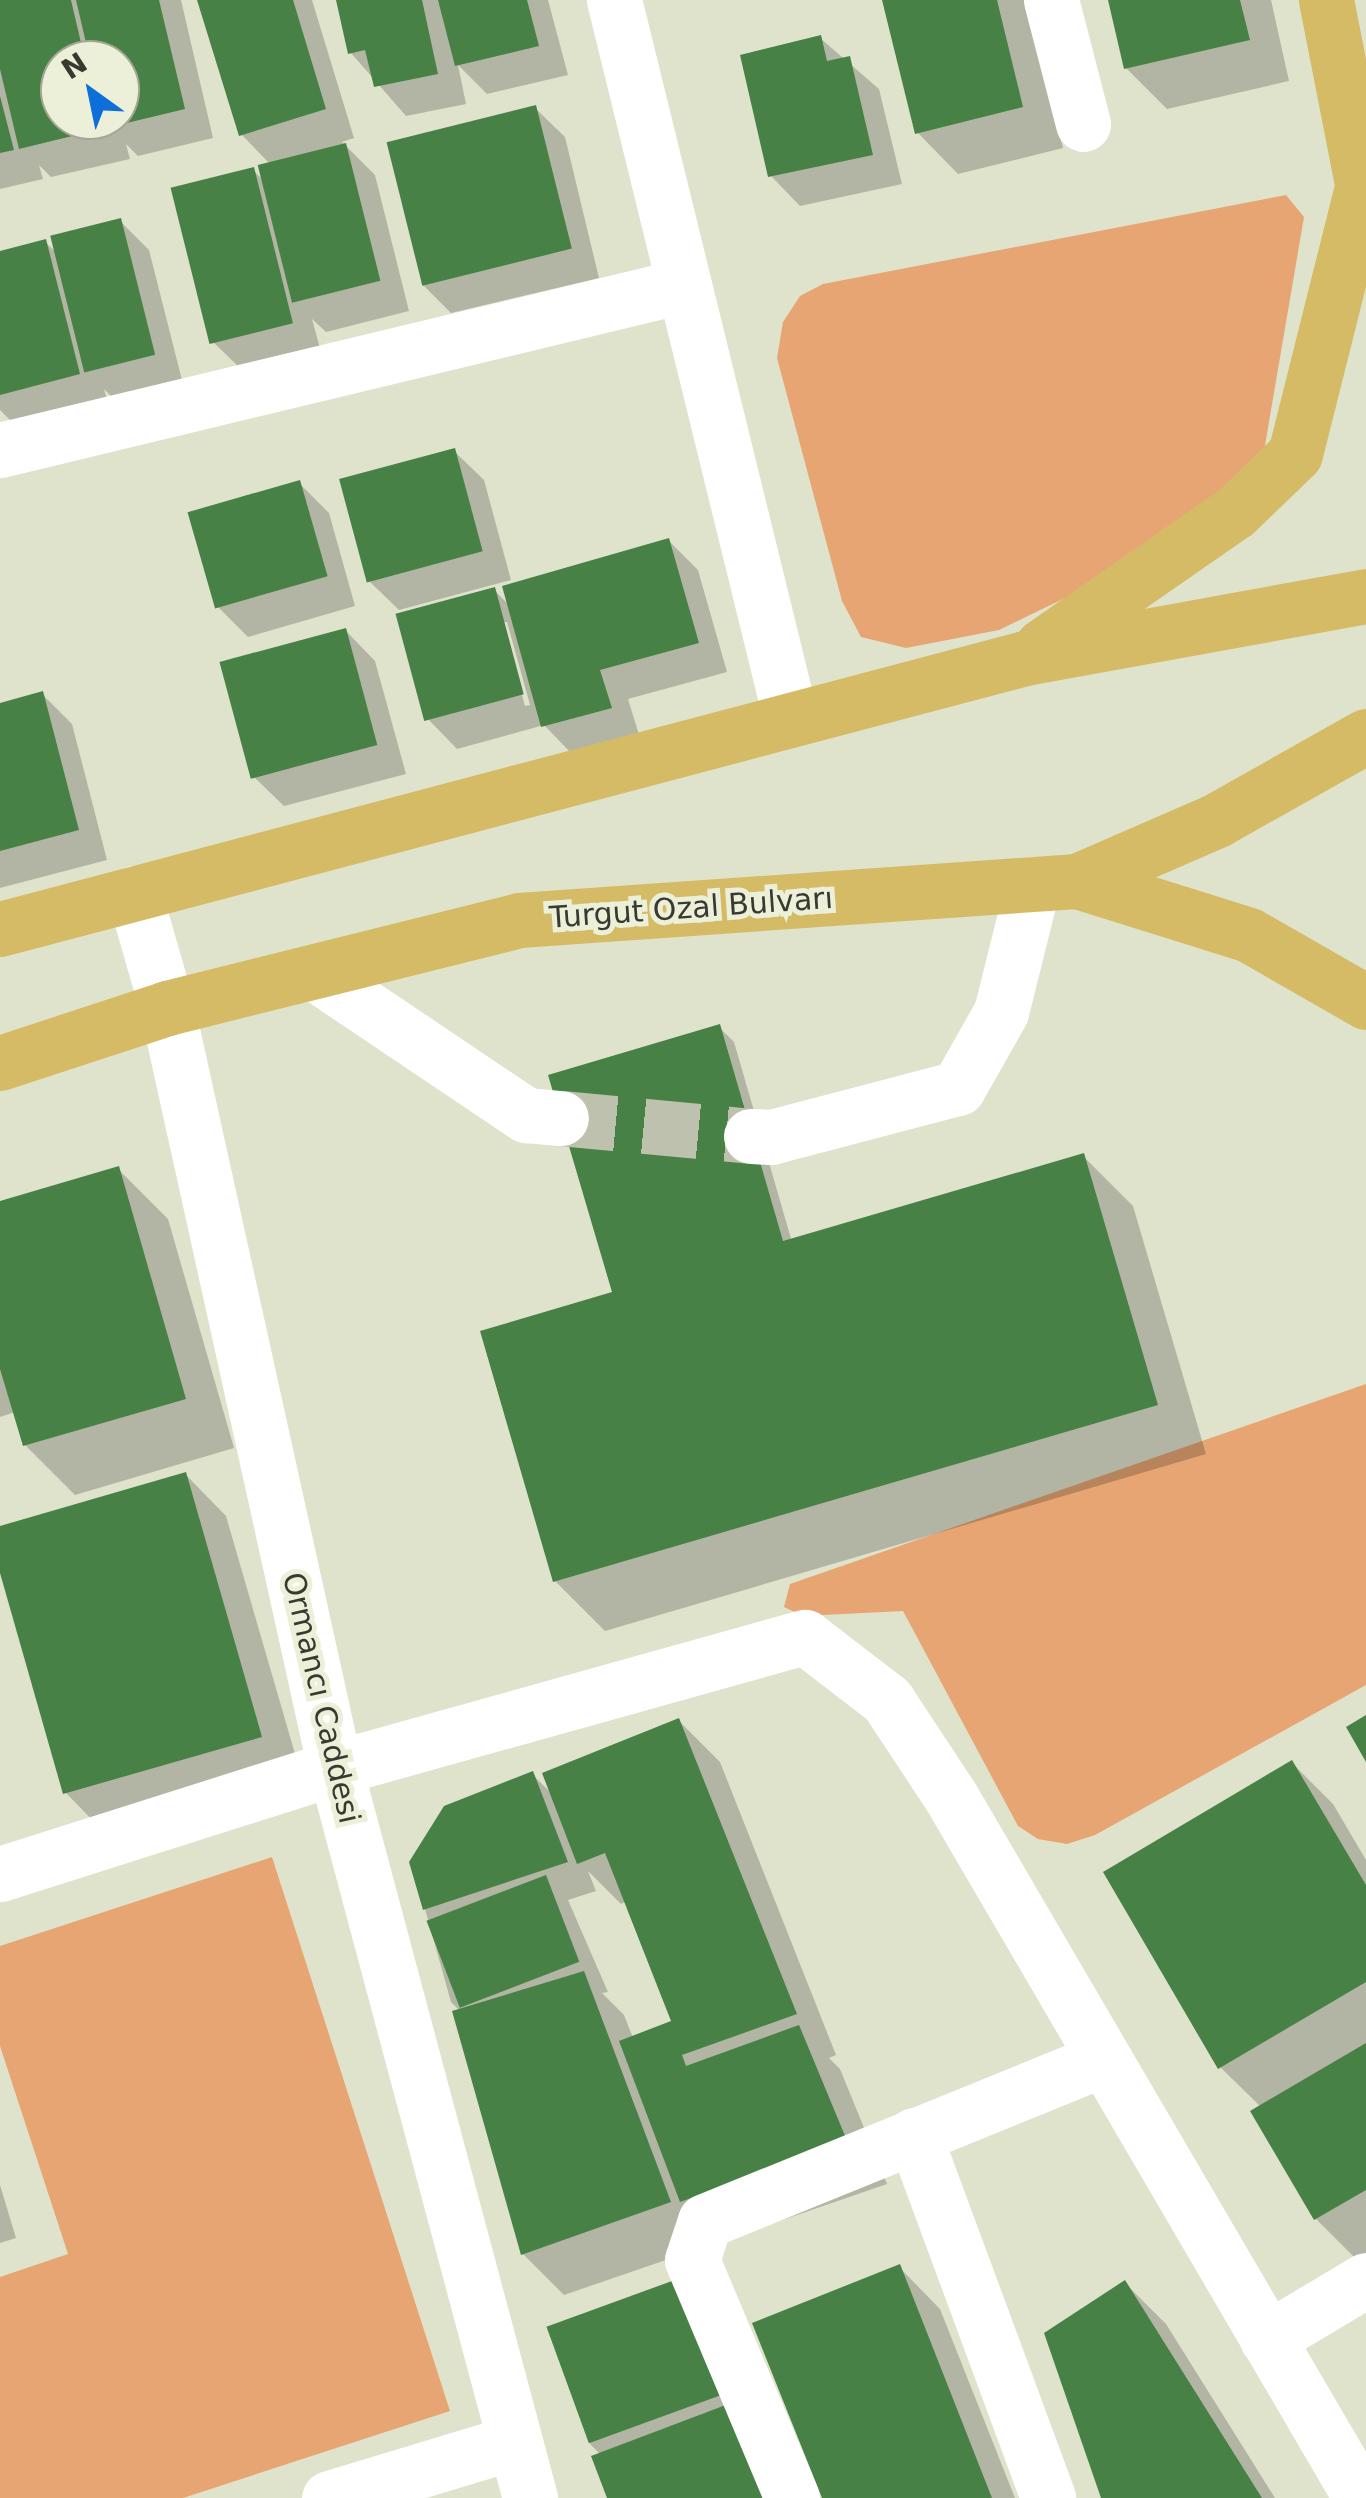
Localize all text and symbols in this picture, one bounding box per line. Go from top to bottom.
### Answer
north arrow [40,40,140,140]
text: N [56,46,93,86]
street label: Turgut Ozal Bulvarı [548,880,834,936]
street label: Ormancı Caddesi [275,1569,367,1827]

